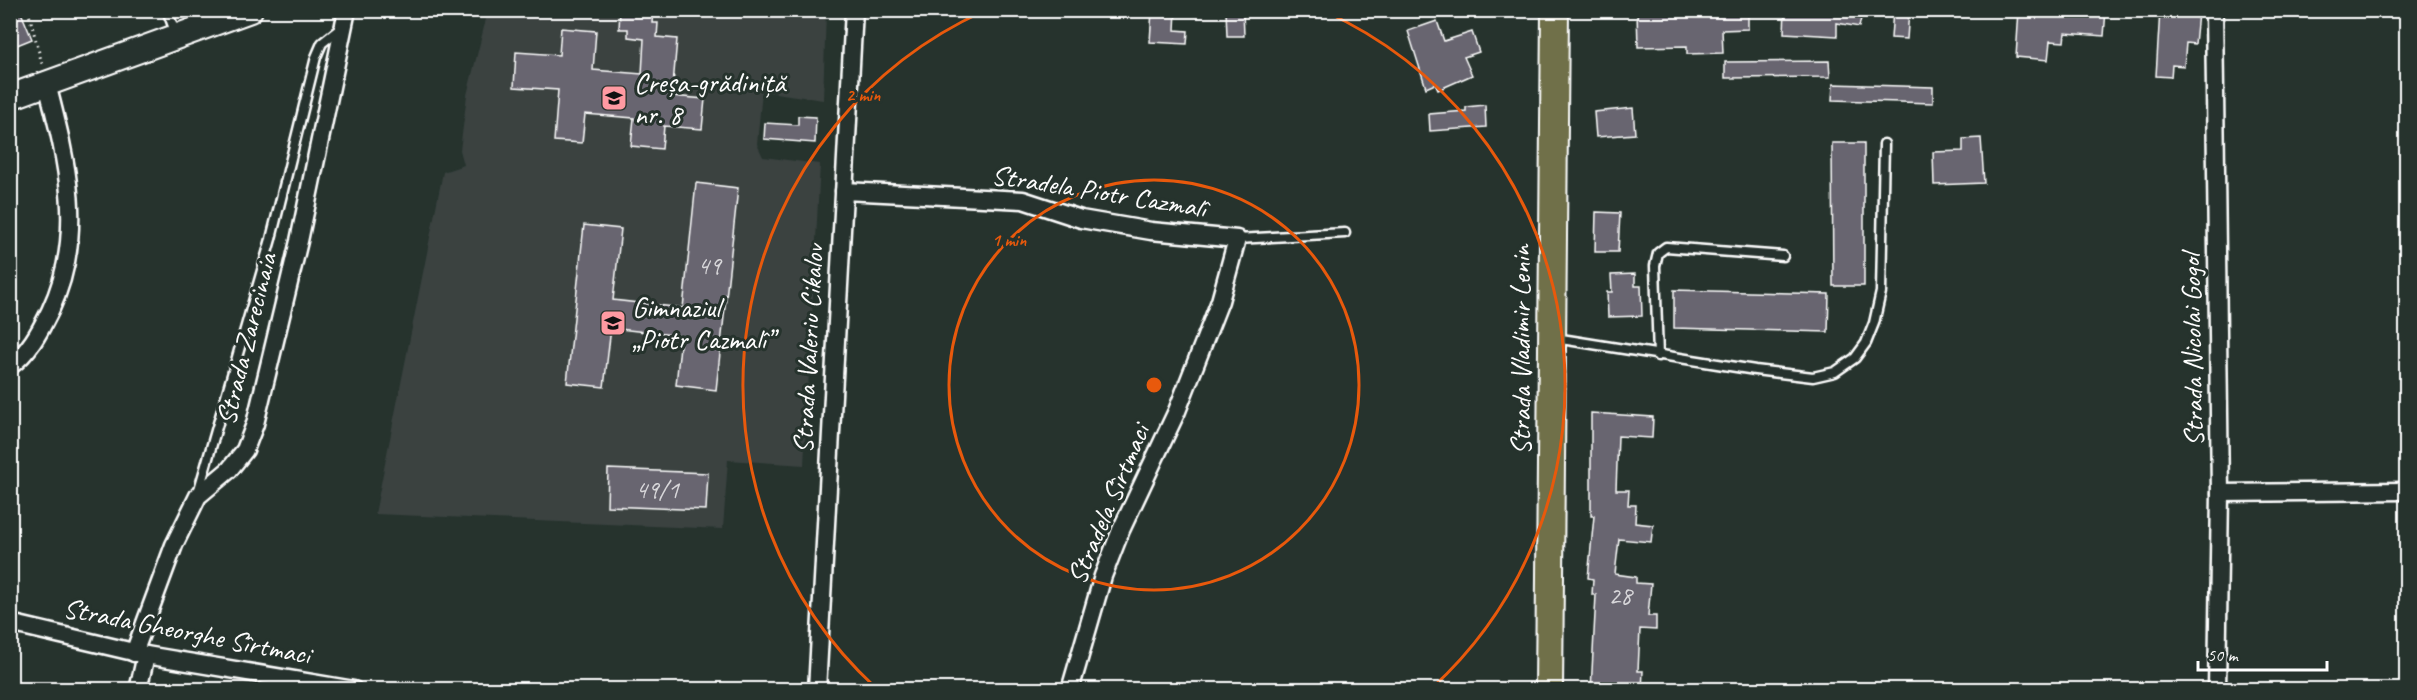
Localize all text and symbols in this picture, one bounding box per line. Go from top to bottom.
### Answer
place label: Creșa-grădiniță nr. 8 [634,65,788,132]
school or university icon: Creșa-grădiniță nr. 8 [599,83,629,113]
text: 2 min [846,84,881,106]
street label: Stradela Piotr Cazmalî [989,157,1213,226]
text: 1 min [992,229,1027,251]
street label: Strada Valeriu Cikalov [785,241,831,454]
street label: Strada Vladimir Lenin [1503,244,1538,455]
street label: Strada Zarecinaia [208,248,285,428]
street label: Strada Nicolai Gogol [2173,248,2211,447]
house number: 49 [697,249,723,282]
place label: Gimnaziul „Piotr Cazmalî” [632,290,780,357]
school or university icon: Gimnaziul „Piotr Cazmalî” [598,308,628,338]
centre of rings [1144,375,1164,395]
street label: Stradela Sîrtmaci [1059,415,1159,589]
house number: 49/1 [635,473,680,506]
house number: 28 [1608,579,1634,612]
street label: Strada Gheorghe Sîrtmaci [61,590,317,673]
scale bar [2198,634,2327,672]
text: 50 m [2207,644,2240,666]

